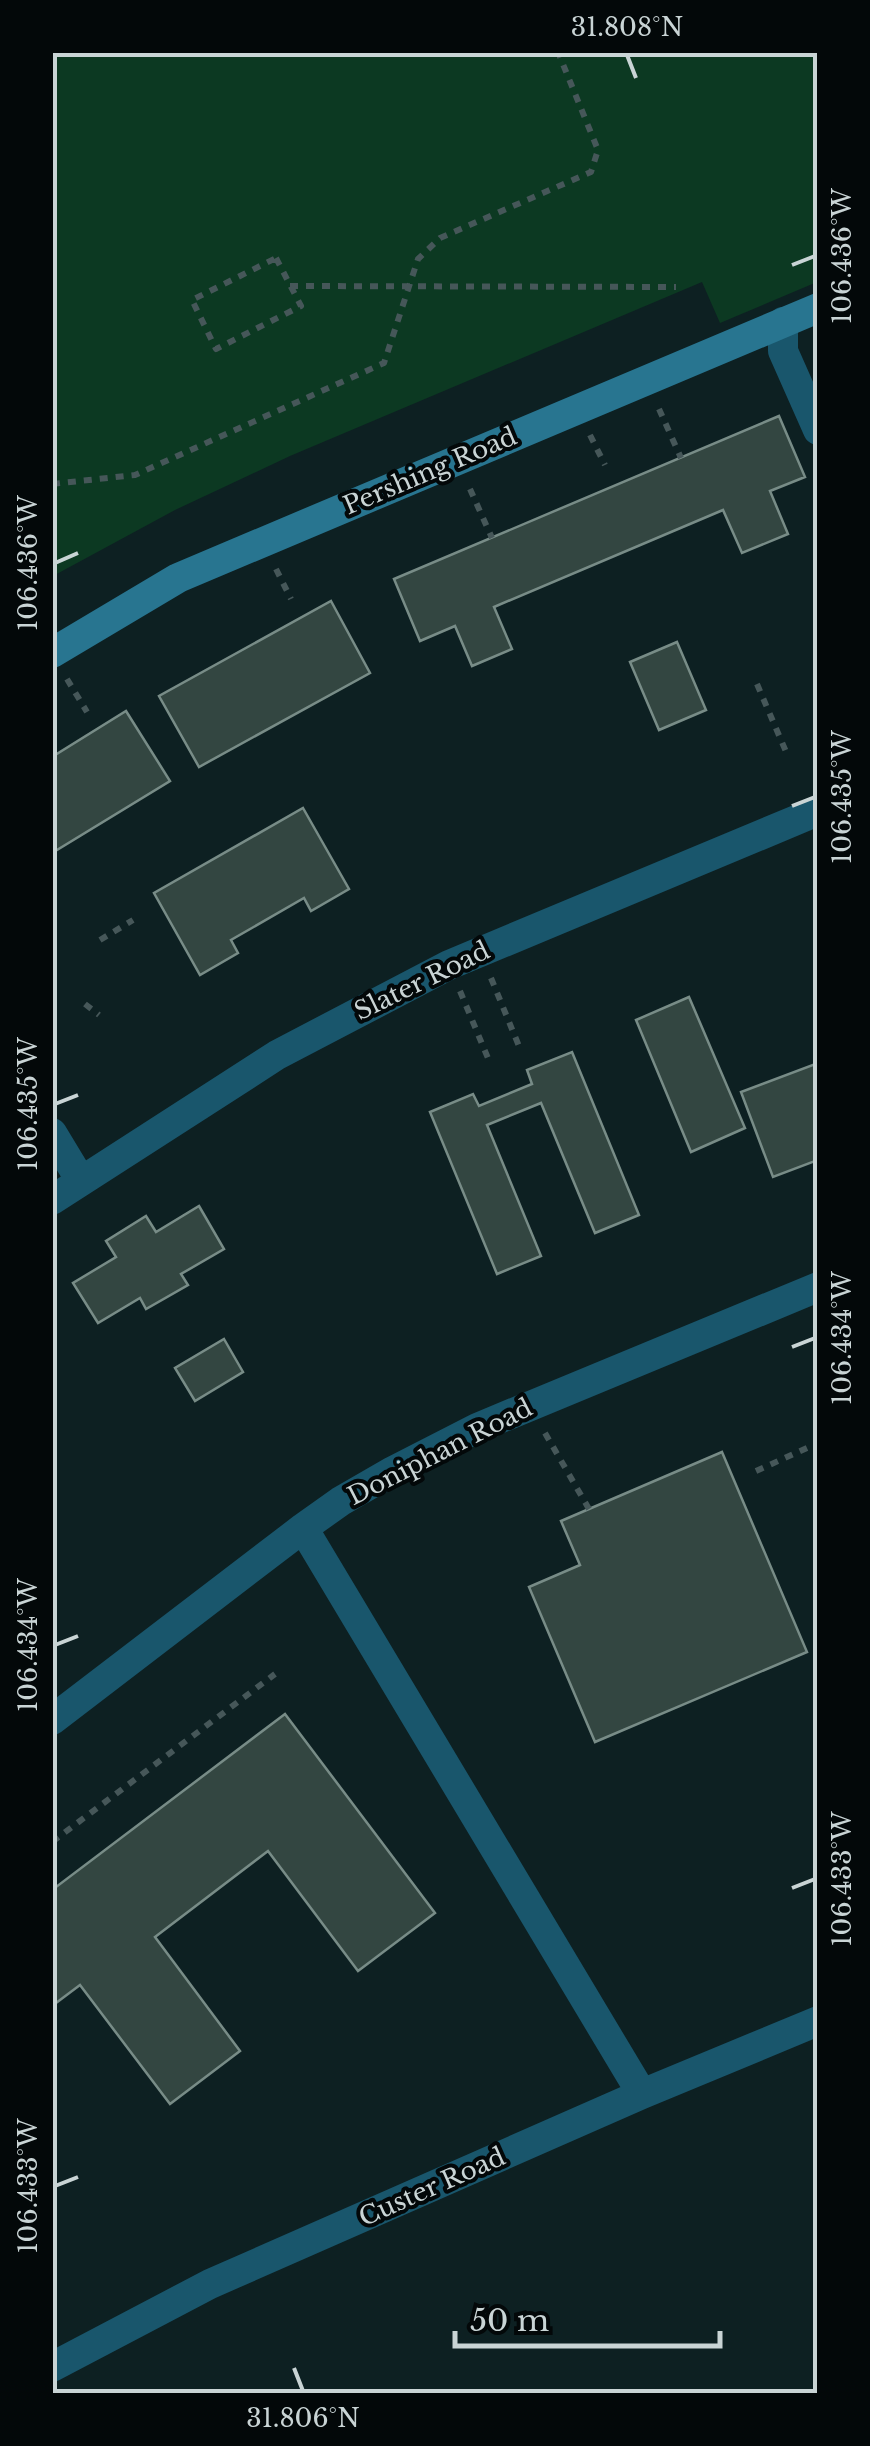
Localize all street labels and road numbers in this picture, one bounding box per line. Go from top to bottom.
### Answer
street label: Pershing Road [339,420,521,521]
street label: Slater Road [349,935,495,1027]
street label: Doniphan Road [342,1392,538,1512]
street label: Custer Road [354,2141,510,2233]

